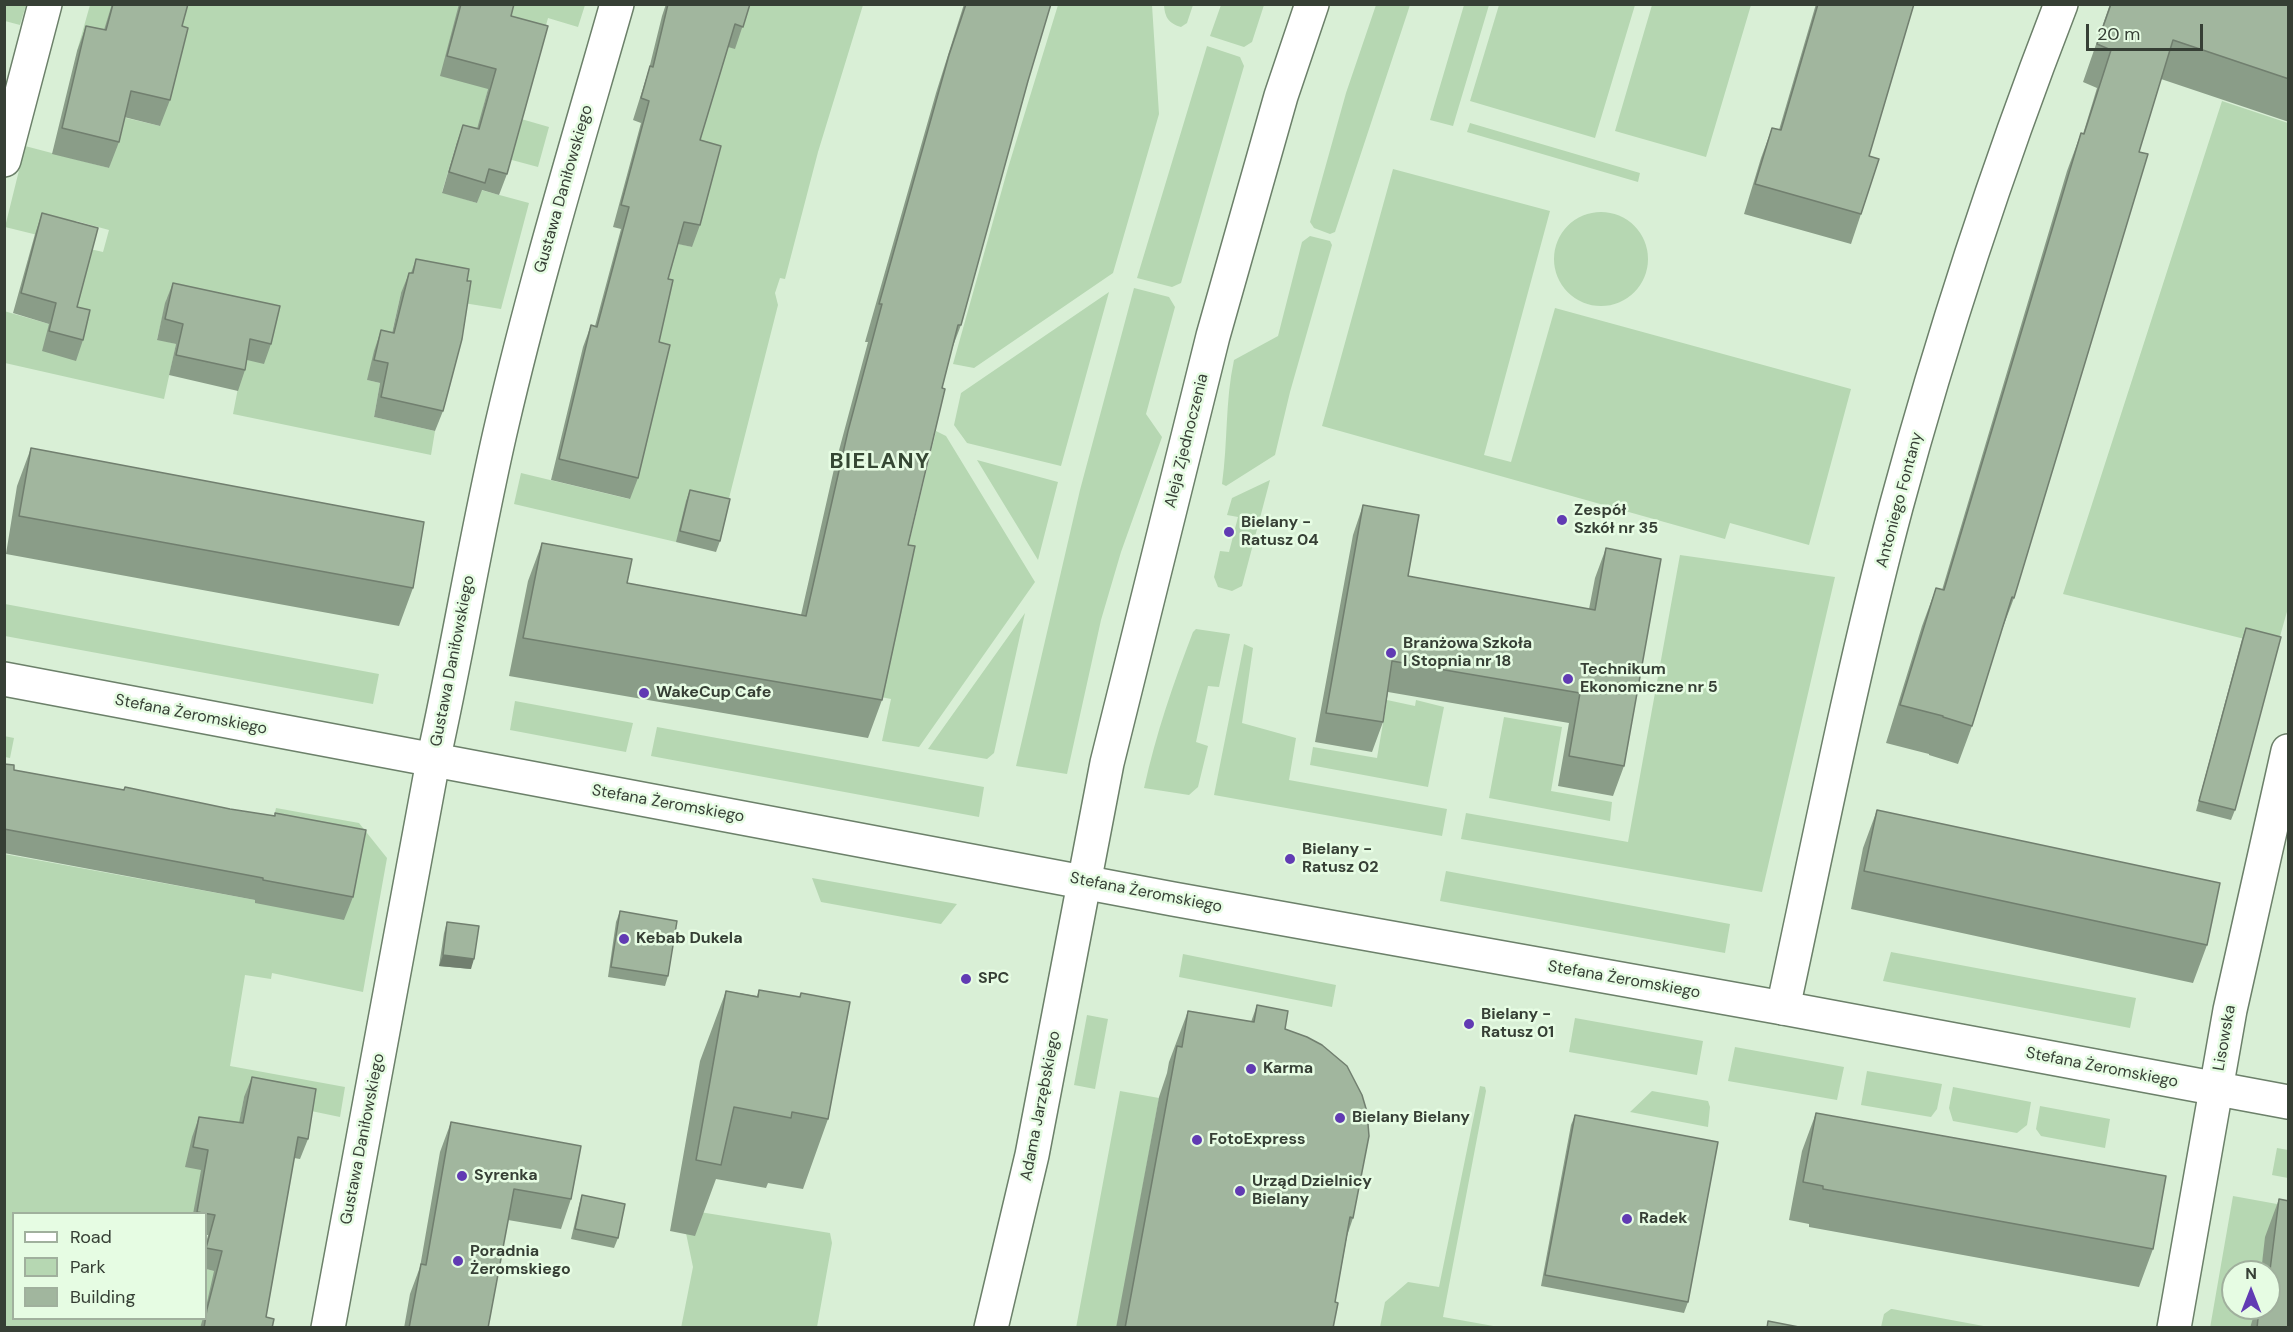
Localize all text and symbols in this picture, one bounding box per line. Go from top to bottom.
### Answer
scale bar [2089,12,2206,50]
text: 20 m [2097,22,2140,46]
street label: Gustawa Daniłowskiego [531,103,597,275]
street label: Aleja Zjednoczenia [1161,372,1213,510]
street label: Antoniego Fontany [1873,430,1927,570]
district label: BIELANY [829,449,931,475]
place label: Zespół Szkół nr 35 [1574,501,1658,539]
place label: Bielany - Ratusz 04 [1241,513,1319,551]
marker: Zespół Szkół nr 35 [1555,513,1569,527]
marker: Bielany - Ratusz 04 [1222,525,1236,539]
street label: Gustawa Daniłowskiego [427,574,479,748]
place label: Branżowa Szkoła I Stopnia nr 18 [1403,634,1532,672]
marker: Branżowa Szkoła I Stopnia nr 18 [1384,646,1398,660]
place label: Technikum Ekonomiczne nr 5 [1580,660,1718,698]
marker: Technikum Ekonomiczne nr 5 [1561,672,1575,686]
place label: WakeCup Cafe [656,683,771,703]
marker: WakeCup Cafe [637,686,651,700]
street label: Stefana Żeromskiego [113,691,269,739]
street label: Stefana Żeromskiego [590,781,746,827]
place label: Bielany - Ratusz 02 [1302,840,1378,878]
marker: Bielany - Ratusz 02 [1283,852,1297,866]
street label: Stefana Żeromskiego [1068,869,1224,917]
place label: Kebab Dukela [636,929,743,949]
marker: Kebab Dukela [617,932,631,946]
street label: Stefana Żeromskiego [1546,957,1702,1003]
place label: SPC [978,969,1009,989]
marker: SPC [959,972,973,986]
street label: Lisowska [2210,1004,2240,1072]
place label: Bielany - Ratusz 01 [1481,1005,1554,1043]
marker: Bielany - Ratusz 01 [1462,1017,1476,1031]
street label: Adama Jarzębskiego [1017,1029,1065,1183]
street label: Stefana Żeromskiego [2024,1044,2180,1092]
street label: Gustawa Daniłowskiego [337,1052,389,1226]
place label: Karma [1263,1059,1313,1079]
marker: Karma [1244,1062,1258,1076]
place label: Bielany Bielany [1352,1108,1470,1128]
marker: Bielany Bielany [1333,1111,1347,1125]
place label: FotoExpress [1209,1130,1305,1150]
marker: FotoExpress [1190,1133,1204,1147]
place label: Syrenka [474,1166,538,1186]
marker: Syrenka [455,1169,469,1183]
place label: Urząd Dzielnicy Bielany [1252,1172,1372,1210]
marker: Urząd Dzielnicy Bielany [1233,1184,1247,1198]
place label: Radek [1639,1209,1688,1229]
legend [12,1212,207,1320]
marker: Radek [1620,1212,1634,1226]
text: Road [70,1225,112,1249]
place label: Poradnia Żeromskiego [470,1242,571,1280]
marker: Poradnia Żeromskiego [451,1254,465,1268]
text: Park [70,1255,106,1279]
north arrow [2221,1260,2281,1320]
text: N [2245,1263,2257,1284]
text: Building [70,1285,135,1309]

